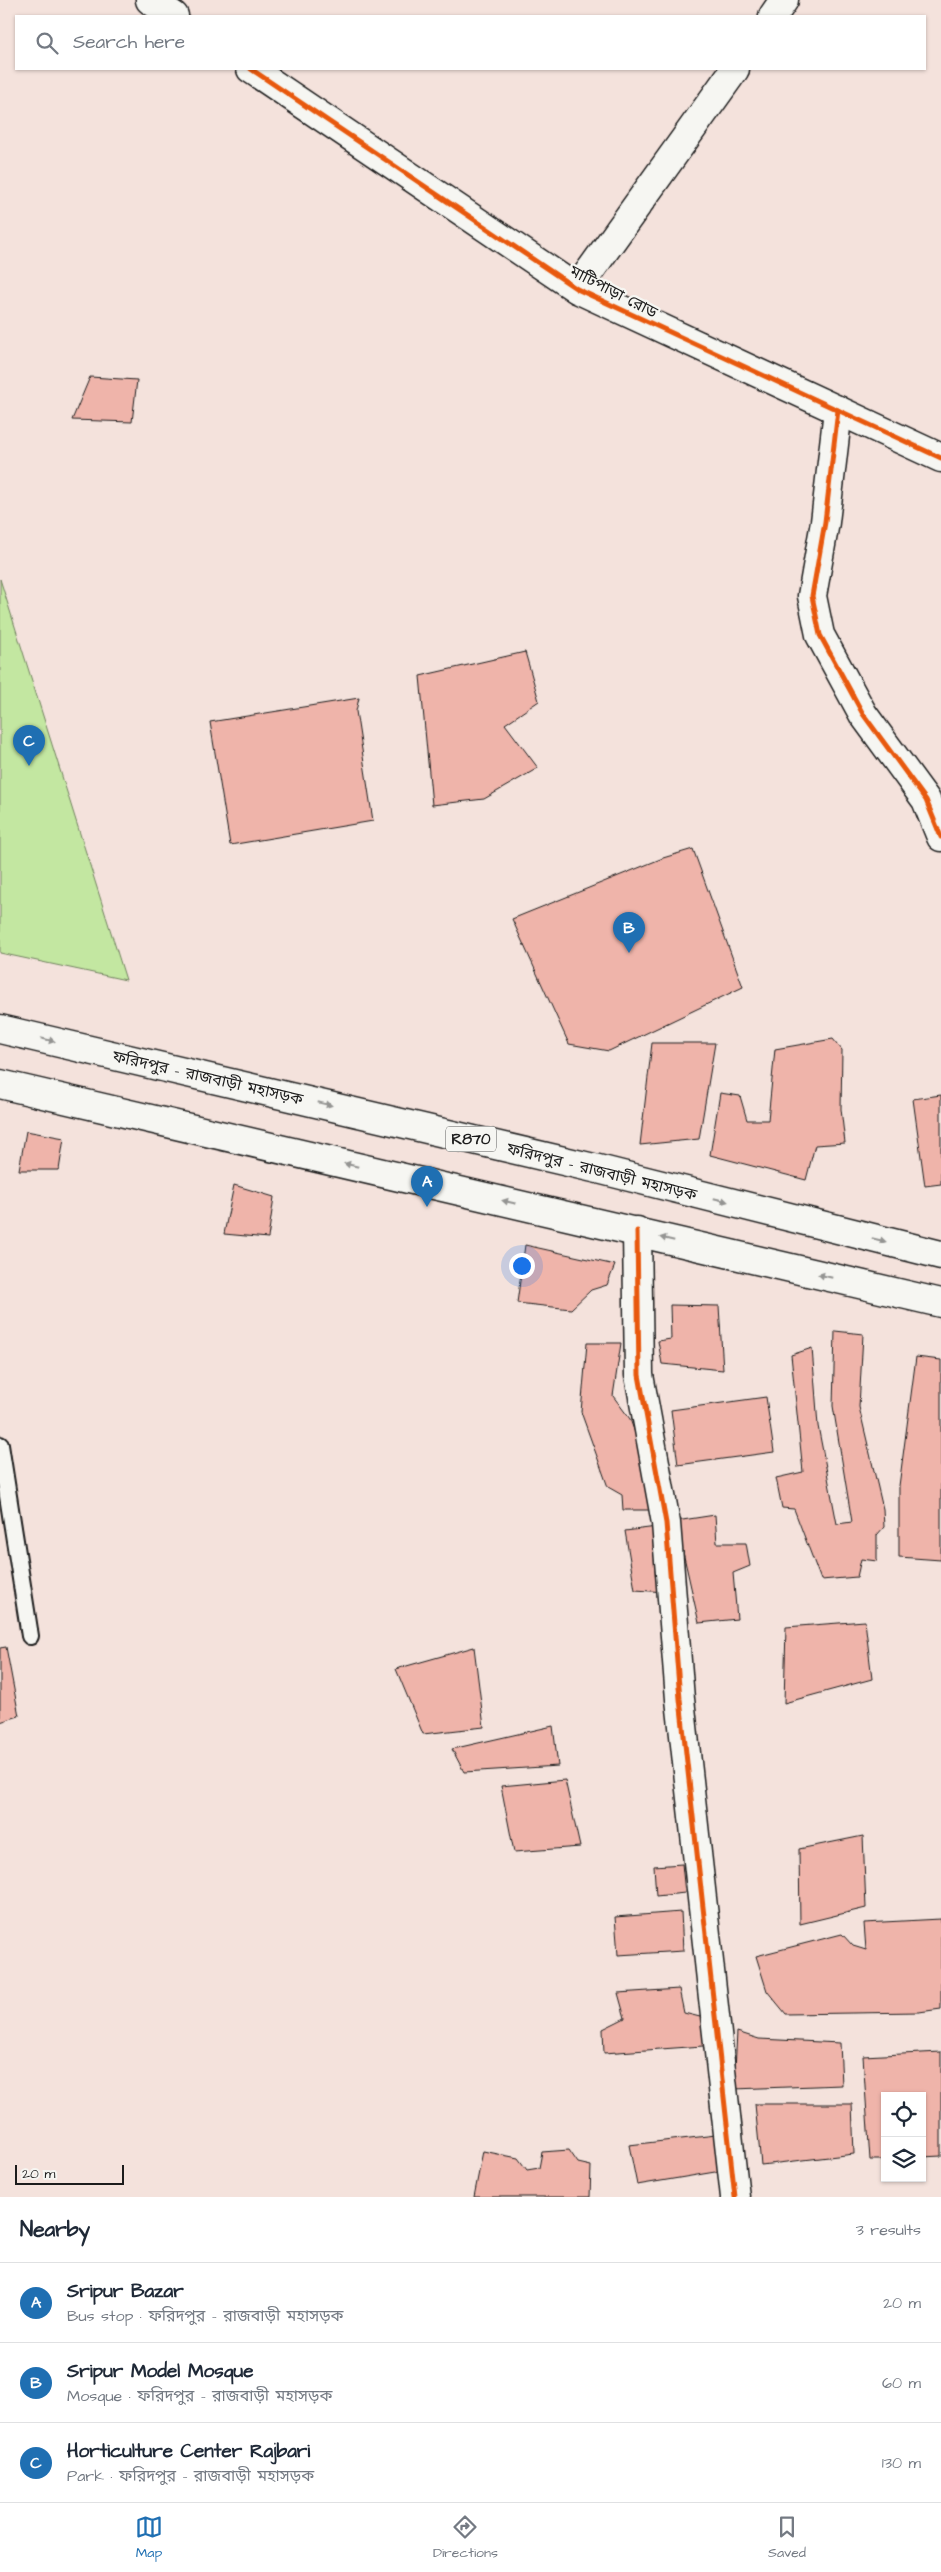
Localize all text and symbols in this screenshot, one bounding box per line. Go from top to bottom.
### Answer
search box [15,15,926,70]
icon: search [33,29,61,57]
text: Search here [73,29,185,56]
street label: মাটিপাড়া রোড [565,260,662,324]
pin: C [13,725,45,766]
pin: B [613,912,645,953]
one-way arrow [40,1036,55,1044]
street label: ফরিদপুর - রাজবাড়ী মহাসড়ক [109,1045,306,1111]
one-way arrow [318,1100,333,1108]
road number: R870 [446,1126,496,1152]
street label: ফরিদপুর - রাজবাড়ী মহাসড়ক [504,1137,700,1206]
one-way arrow [343,1161,358,1169]
pin: A [411,1166,443,1207]
one-way arrow [714,1196,729,1204]
one-way arrow [501,1198,516,1206]
one-way arrow [660,1235,675,1243]
one-way arrow [871,1236,886,1244]
your location [509,1253,535,1279]
one-way arrow [818,1272,833,1280]
map controls [881,2092,926,2182]
button: locate [881,2092,926,2137]
button: layers [881,2137,926,2182]
scale bar [15,2162,124,2185]
text: 20 m [22,2164,55,2184]
text: Nearby [20,2215,90,2244]
text: 3 results [856,2219,921,2241]
text: Sripur Bazar [67,2278,184,2305]
text: A [31,2292,41,2314]
text: 20 m [883,2292,921,2314]
text: Bus stop · ফরিদপুর - রাজবাড়ী মহাসড়ক [67,2305,343,2327]
text: Sripur Model Mosque [67,2358,254,2385]
text: B [30,2372,42,2394]
text: 60 m [882,2372,921,2394]
text: Mosque · ফরিদপুর - রাজবাড়ী মহাসড়ক [67,2385,332,2407]
text: Horticulture Center Rajbari [67,2438,310,2465]
text: C [30,2452,42,2474]
text: 130 m [882,2452,921,2474]
text: Park · ফরিদপুর - রাজবাড়ী মহাসড়ক [67,2465,314,2487]
tab: Map [135,2513,163,2563]
tab: Directions [433,2513,498,2563]
tab: Saved [768,2513,806,2563]

